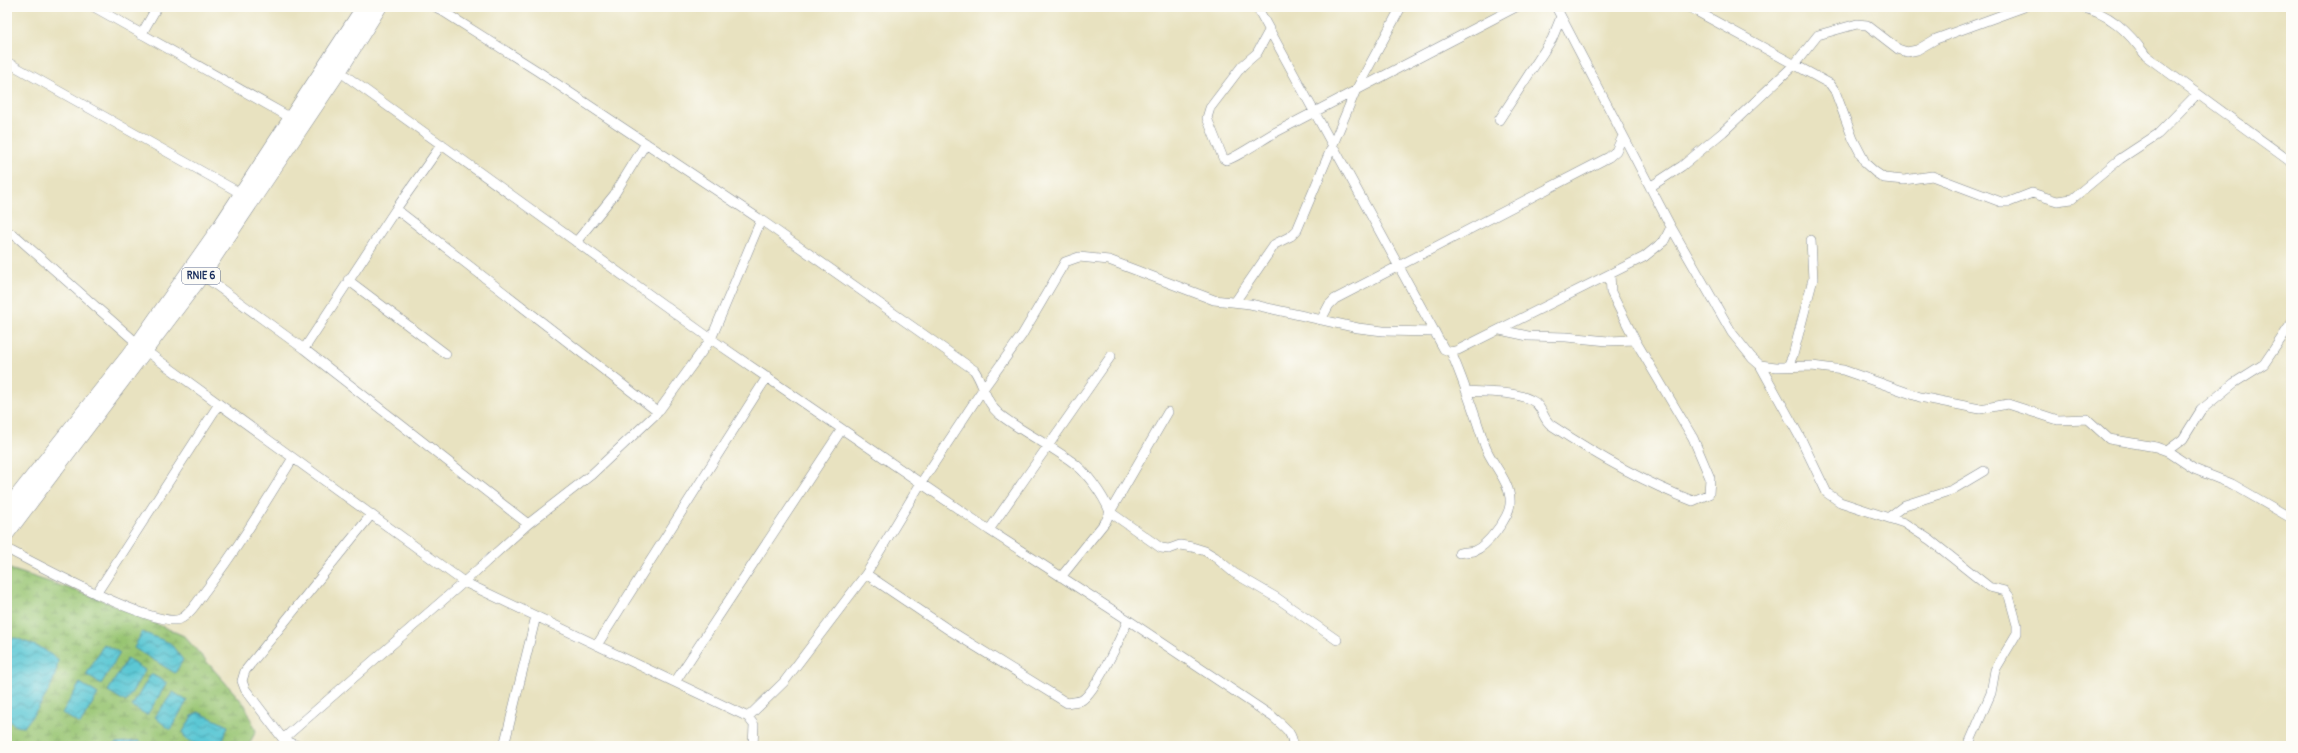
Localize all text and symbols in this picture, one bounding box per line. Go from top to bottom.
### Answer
road number: RNIE 6 [182,268,220,284]

